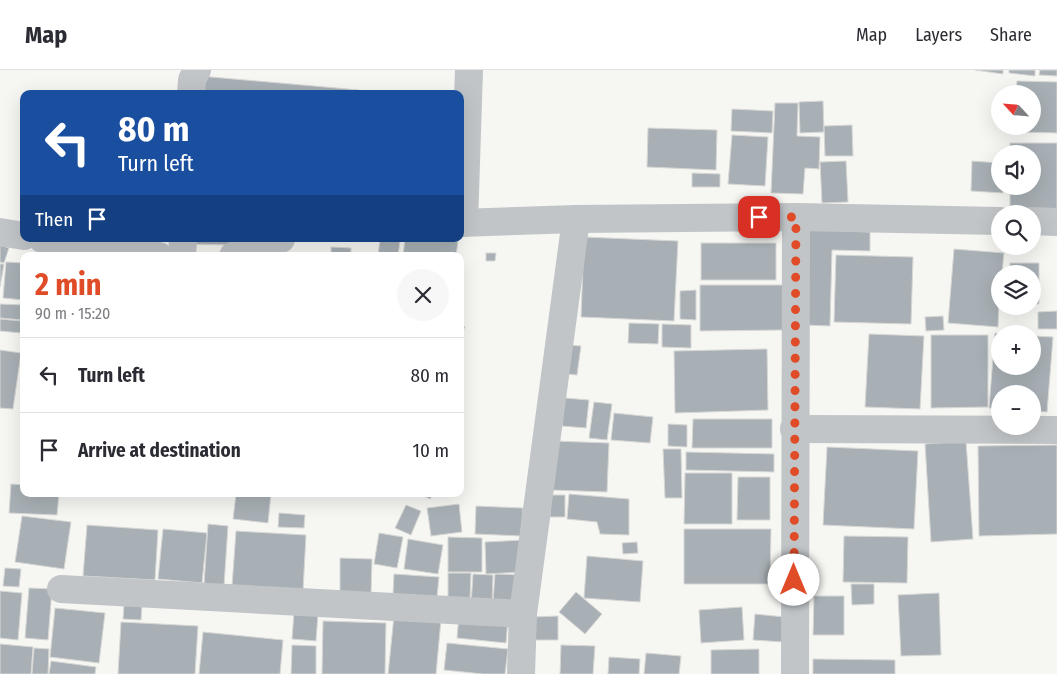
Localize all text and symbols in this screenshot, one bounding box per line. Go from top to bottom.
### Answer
text: Map [25,21,67,49]
text: Map [856,24,887,46]
text: Layers [915,24,962,46]
text: Share [990,24,1032,46]
north arrow [991,85,1041,135]
map controls [991,85,1041,435]
text: 80 m [118,108,190,150]
icon: left [35,110,100,175]
button: sound [991,145,1041,195]
text: Turn left [118,150,194,177]
pin [738,196,780,238]
icon: arrive [745,203,773,231]
icon: arrive [83,205,111,233]
button: search [991,205,1041,255]
text: Then [35,208,73,231]
button: layers [991,265,1041,315]
text: 2 min [35,267,102,303]
button: close [397,269,449,321]
text: 90 m · 15:20 [35,304,110,323]
button: + [991,325,1041,375]
icon: left [35,361,63,389]
text: Turn left [78,364,145,387]
text: 80 m [411,364,449,387]
button: − [991,385,1041,435]
icon: arrive [35,436,63,464]
text: Arrive at destination [78,439,241,462]
text: 10 m [413,439,449,462]
position arrow [767,553,819,605]

